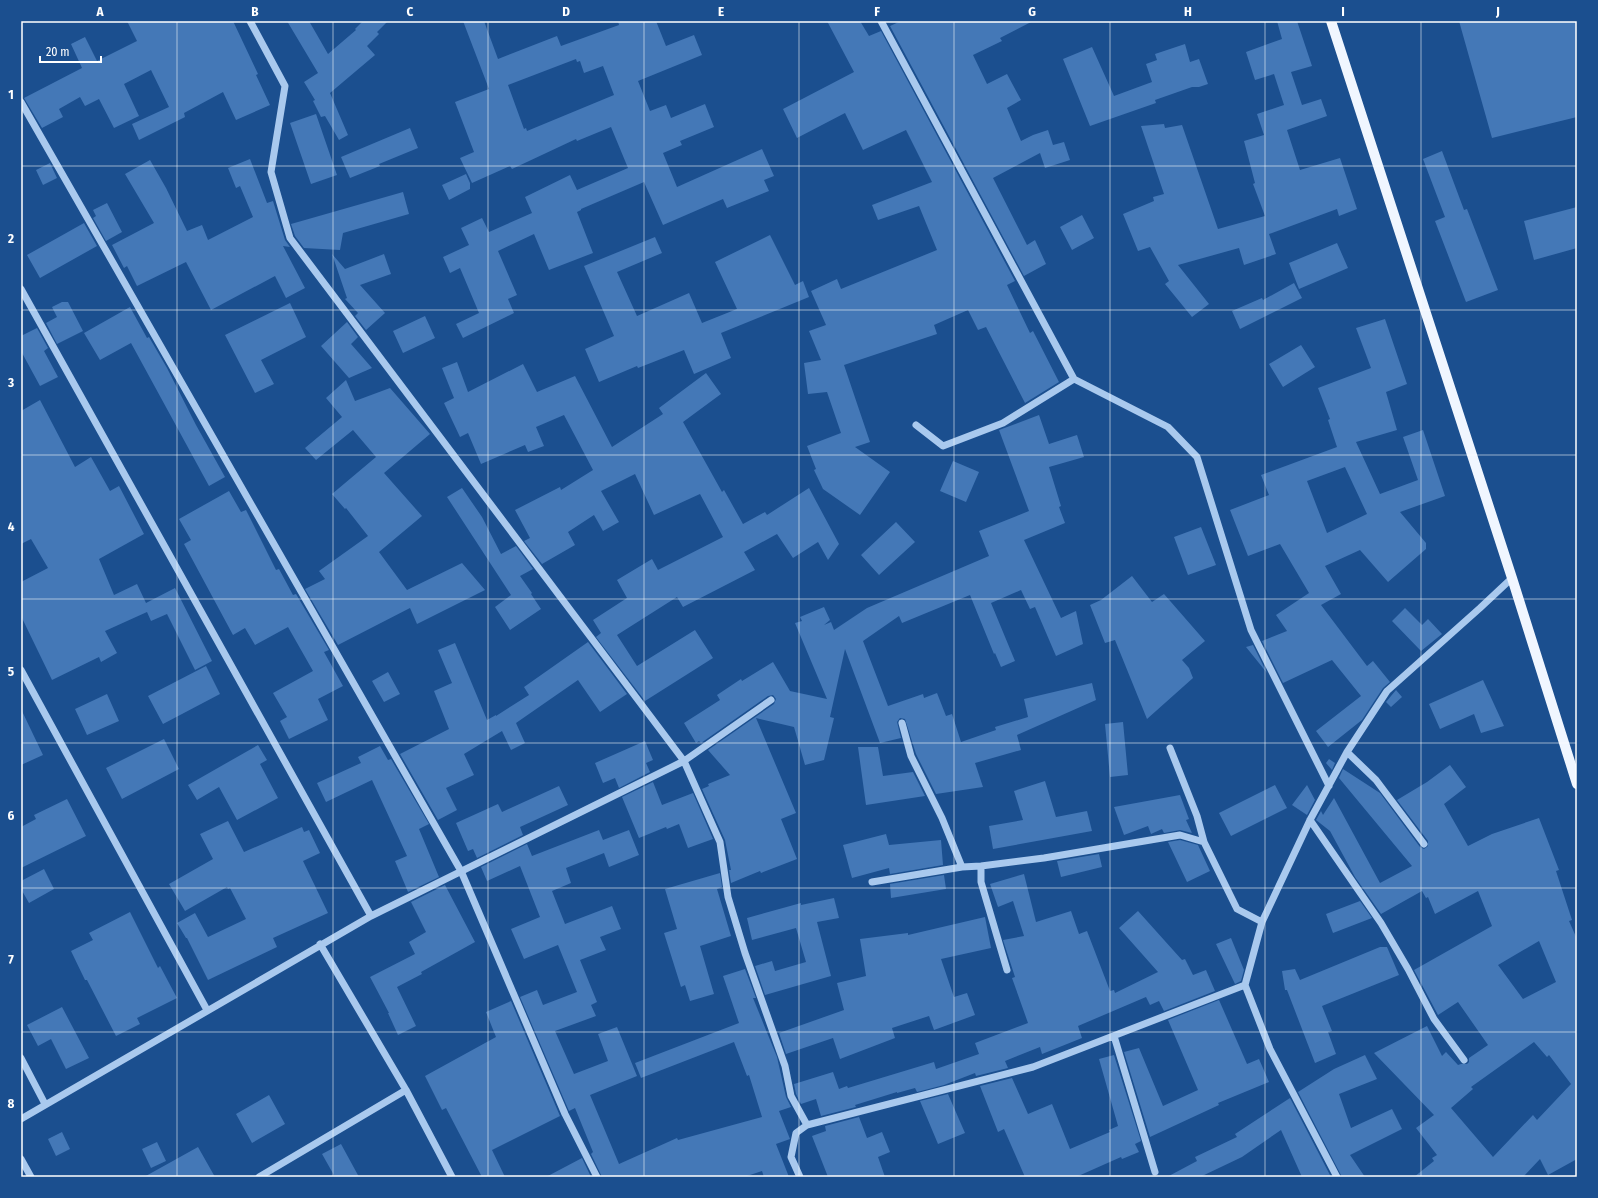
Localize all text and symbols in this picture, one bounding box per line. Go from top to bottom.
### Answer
text: A [95,4,104,19]
text: B [251,4,259,19]
text: C [407,4,414,19]
text: D [562,4,570,19]
text: E [718,4,724,19]
text: F [874,4,880,19]
text: G [1028,4,1036,19]
text: H [1184,4,1192,19]
text: I [1341,4,1345,19]
text: J [1495,4,1500,19]
scale bar [40,38,101,64]
text: 20 m [46,45,70,59]
text: 1 [8,87,14,102]
text: 2 [7,231,14,246]
text: 3 [7,375,14,390]
text: 4 [8,519,15,534]
text: 5 [8,664,14,679]
text: 6 [8,808,15,823]
text: 7 [8,952,14,967]
text: 8 [8,1096,15,1111]

